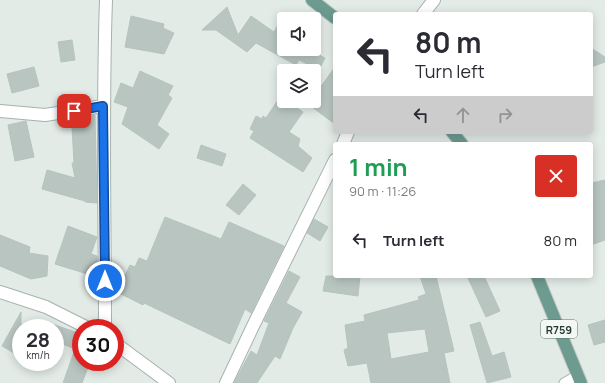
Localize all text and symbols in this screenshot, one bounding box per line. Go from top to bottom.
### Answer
map controls [277,12,321,108]
button: sound [277,12,321,56]
text: 80 m [415,23,481,61]
icon: left [349,28,401,80]
text: Turn left [415,59,485,83]
button: layers [277,64,321,108]
pin [57,94,91,128]
icon: arrive [63,100,85,122]
icon: left [410,104,432,126]
icon: ahead [452,104,474,126]
icon: right [494,104,516,126]
text: 1 min [349,150,408,183]
button: close [535,155,577,197]
text: 90 m · 11:26 [349,182,416,200]
icon: left [349,229,371,251]
text: Turn left [383,230,445,251]
text: 80 m [543,230,577,251]
position arrow [84,260,126,302]
speed limit sign: 30 [72,319,124,371]
road number: R759 [541,320,577,338]
text: 28 [26,326,50,353]
text: km/h [26,348,50,362]

